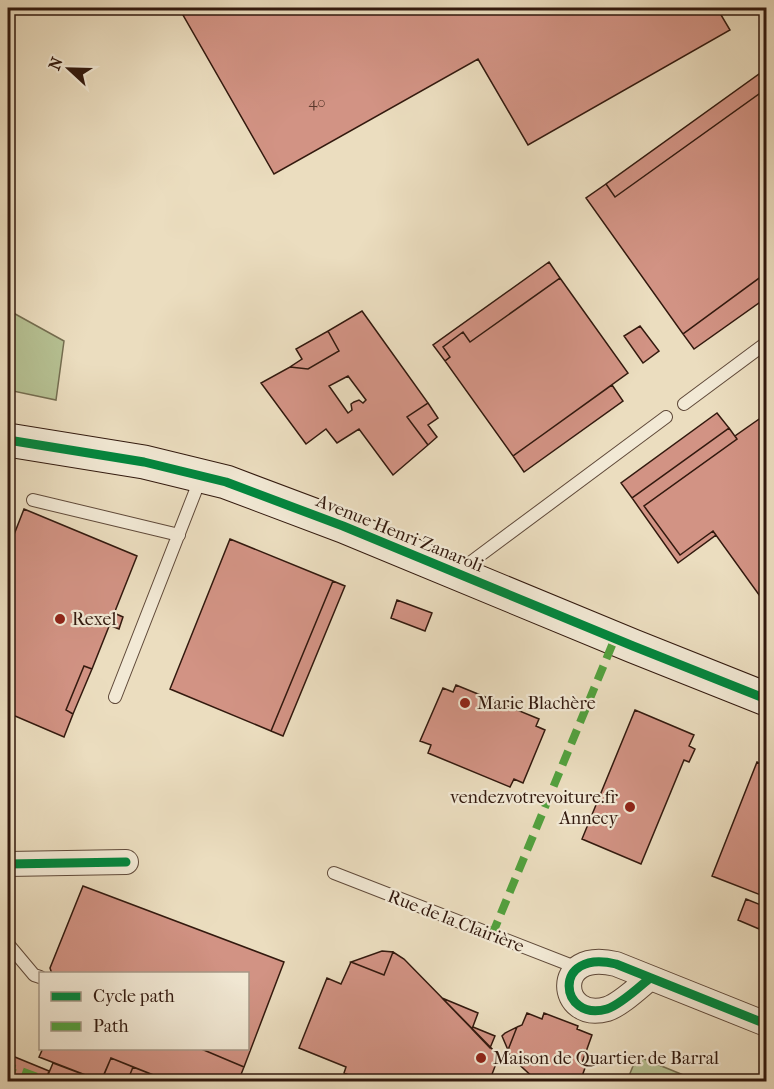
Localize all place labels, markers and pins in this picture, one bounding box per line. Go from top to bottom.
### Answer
place label: Rexel [72,609,116,630]
marker: Rexel [53,612,67,626]
place label: Marie Blachère [477,693,596,714]
marker: Marie Blachère [458,696,472,710]
place label: vendezvotrevoiture.fr Annecy [450,787,619,829]
marker: vendezvotrevoiture.fr Annecy [623,800,637,814]
place label: Maison de Quartier de Barral [493,1048,719,1069]
marker: Maison de Quartier de Barral [474,1051,488,1065]

